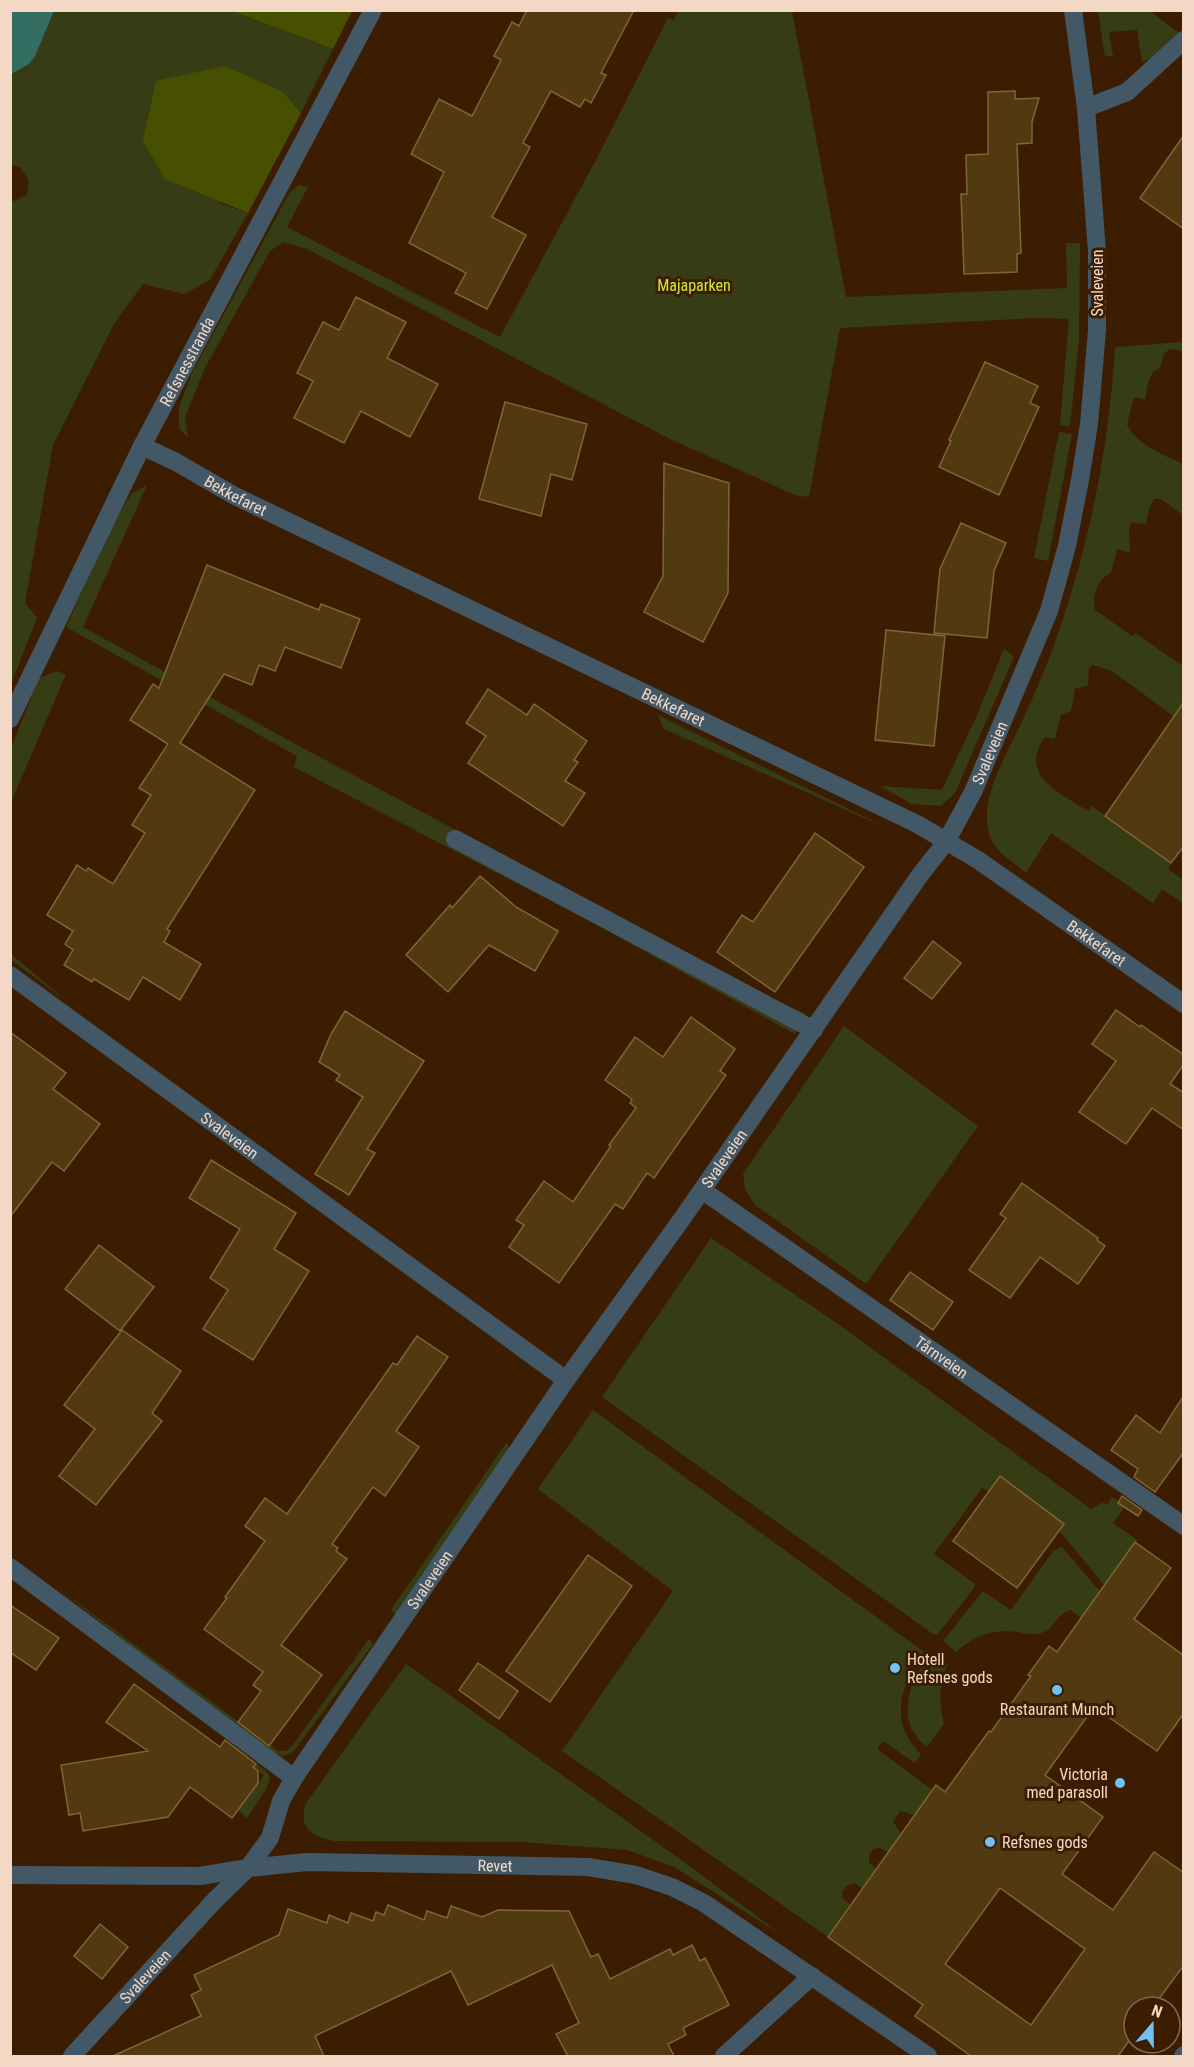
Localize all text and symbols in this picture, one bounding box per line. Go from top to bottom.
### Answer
street label: Svaleveien [1088,250,1107,316]
park label: Majaparken [657,276,731,295]
street label: Refsnesstranda [155,313,218,409]
street label: Bekkefaret [201,471,270,519]
street label: Bekkefaret [639,684,708,730]
street label: Svaleveien [968,718,1011,787]
street label: Bekkefaret [1063,916,1130,970]
street label: Svaleveien [197,1108,263,1163]
street label: Svaleveien [697,1125,751,1191]
street label: Tårnveien [911,1332,972,1382]
street label: Svaleveien [403,1547,456,1613]
place label: Hotell Refsnes gods [907,1650,993,1687]
marker: Hotell Refsnes gods [888,1661,902,1675]
marker: Restaurant Munch [1050,1683,1064,1697]
place label: Restaurant Munch [1000,1700,1114,1719]
place label: Victoria med parasoll [1026,1765,1108,1802]
marker: Victoria med parasoll [1113,1776,1127,1790]
place label: Refsnes gods [1002,1833,1088,1852]
marker: Refsnes gods [983,1835,997,1849]
street label: Revet [477,1856,513,1875]
street label: Svaleveien [115,1945,175,2007]
north arrow [1122,1995,1182,2055]
text: N [1149,2001,1165,2022]

